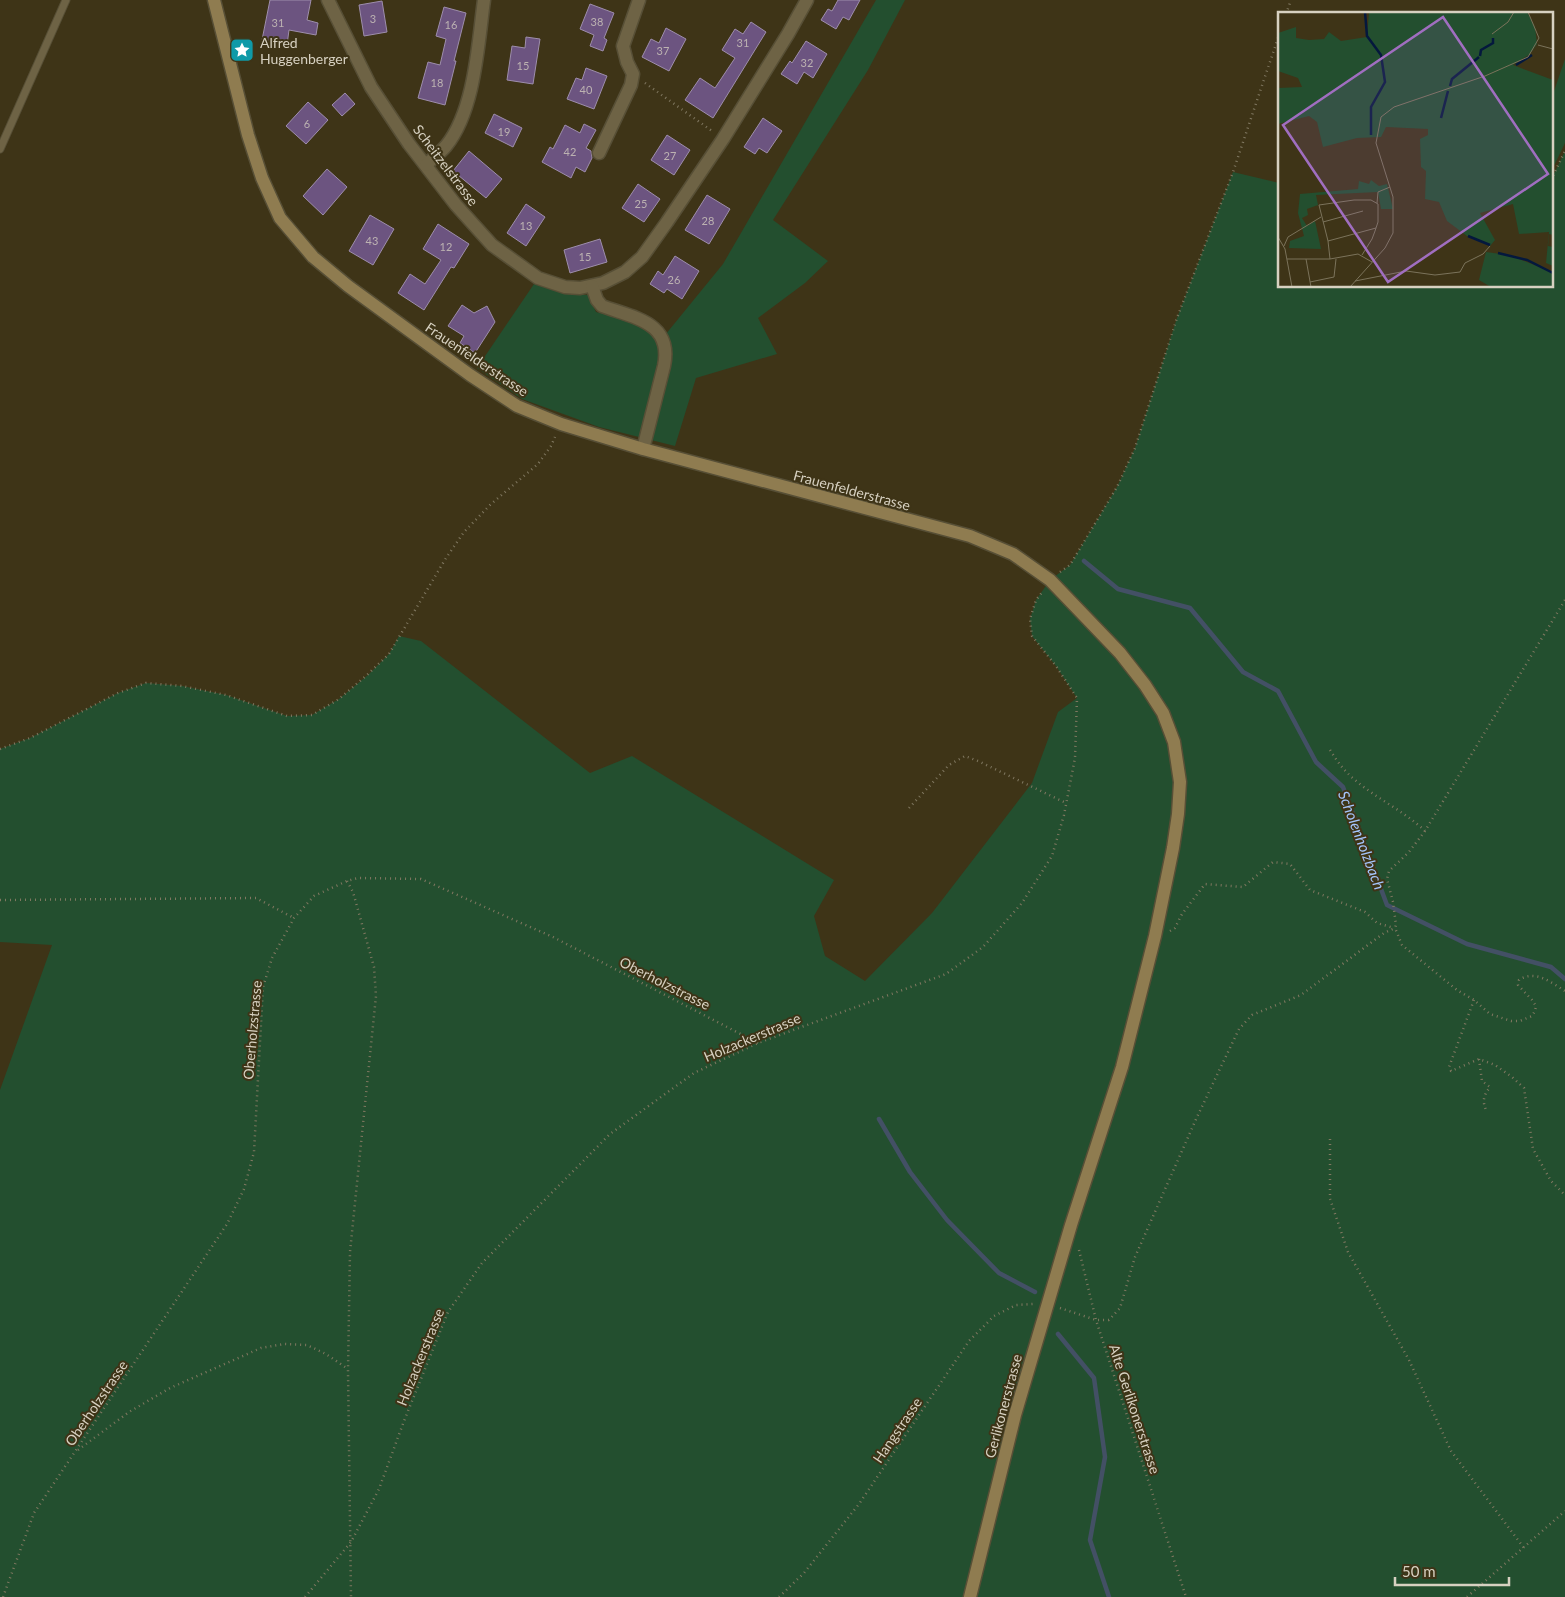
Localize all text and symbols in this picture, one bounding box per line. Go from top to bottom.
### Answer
house number: 3 [370,12,376,25]
inset map [1278,12,1552,288]
house number: 38 [591,15,603,28]
house number: 31 [272,16,284,29]
house number: 16 [445,18,457,31]
place label: Alfred Huggenberger [260,34,348,67]
house number: 31 [737,36,749,49]
place icon: Alfred Huggenberger [229,37,255,63]
house number: 37 [657,44,669,57]
house number: 32 [801,56,813,69]
house number: 15 [517,59,529,72]
house number: 18 [431,76,443,89]
house number: 40 [580,83,593,96]
house number: 6 [304,117,310,130]
street label: Scheitzelstrasse [410,121,482,209]
house number: 19 [498,125,510,138]
house number: 42 [564,145,576,158]
house number: 27 [664,149,676,162]
house number: 25 [635,197,647,210]
house number: 28 [702,214,714,227]
house number: 13 [520,219,532,232]
house number: 43 [366,234,378,247]
house number: 12 [440,240,452,253]
house number: 15 [579,250,591,263]
house number: 26 [668,273,680,286]
street label: Frauenfelderstrasse [422,318,532,400]
street label: Frauenfelderstrasse [792,466,912,514]
water label: Scholenholzbach [1335,788,1389,892]
street label: Oberholzstrasse [617,953,713,1013]
street label: Oberholzstrasse [239,980,265,1080]
street label: Holzackerstrasse [701,1009,803,1065]
street label: Holzackerstrasse [393,1306,447,1408]
street label: Alte Gerlikonerstrasse [1106,1342,1164,1476]
street label: Gerlikonerstrasse [981,1352,1025,1460]
street label: Oberholzstrasse [61,1357,131,1449]
street label: Hangstrasse [869,1394,925,1466]
scale bar [1395,1554,1509,1586]
text: 50 m [1402,1562,1436,1580]

